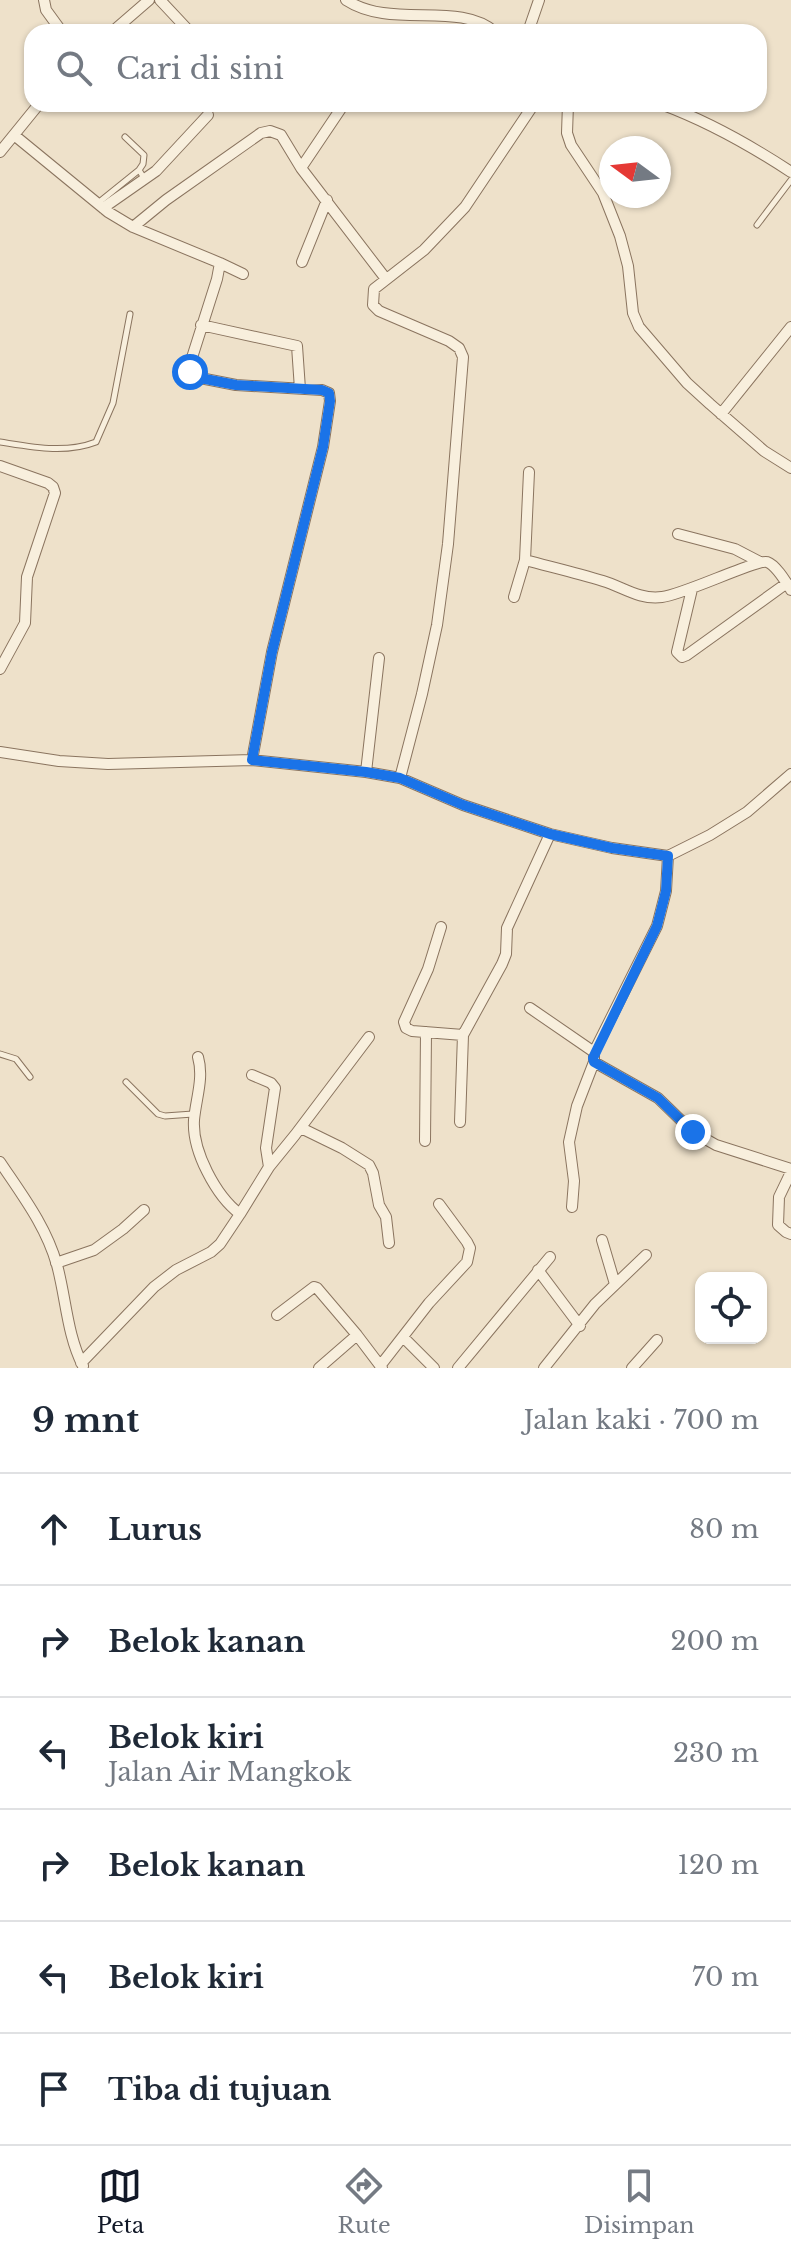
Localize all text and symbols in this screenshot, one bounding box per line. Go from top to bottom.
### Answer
search box [24,24,767,112]
icon: search [52,46,96,90]
text: Cari di sini [116,50,284,87]
north arrow [599,136,671,208]
route start [172,354,208,390]
route end [675,1114,711,1150]
map controls [695,1272,767,1344]
button: locate [695,1272,767,1344]
text: 9 mnt [32,1399,139,1441]
text: Jalan kaki · 700 m [524,1404,759,1436]
icon: ahead [32,1507,76,1551]
text: Lurus [108,1511,202,1548]
text: 80 m [689,1513,759,1545]
icon: right [32,1619,76,1663]
text: Belok kanan [108,1623,305,1660]
text: 200 m [670,1625,759,1657]
text: Belok kiri [108,1719,264,1756]
icon: left [32,1731,76,1775]
text: 230 m [673,1737,759,1769]
text: Jalan Air Mangkok [108,1756,351,1788]
icon: right [32,1843,76,1887]
text: Belok kanan [108,1847,305,1884]
text: 120 m [677,1849,759,1881]
icon: left [32,1955,76,1999]
text: Belok kiri [108,1959,264,1996]
text: 70 m [692,1961,759,1993]
icon: arrive [32,2067,76,2111]
text: Tiba di tujuan [108,2071,331,2108]
tab: Peta [97,2164,144,2239]
tab: Rute [338,2164,391,2239]
tab: Disimpan [584,2164,694,2239]

